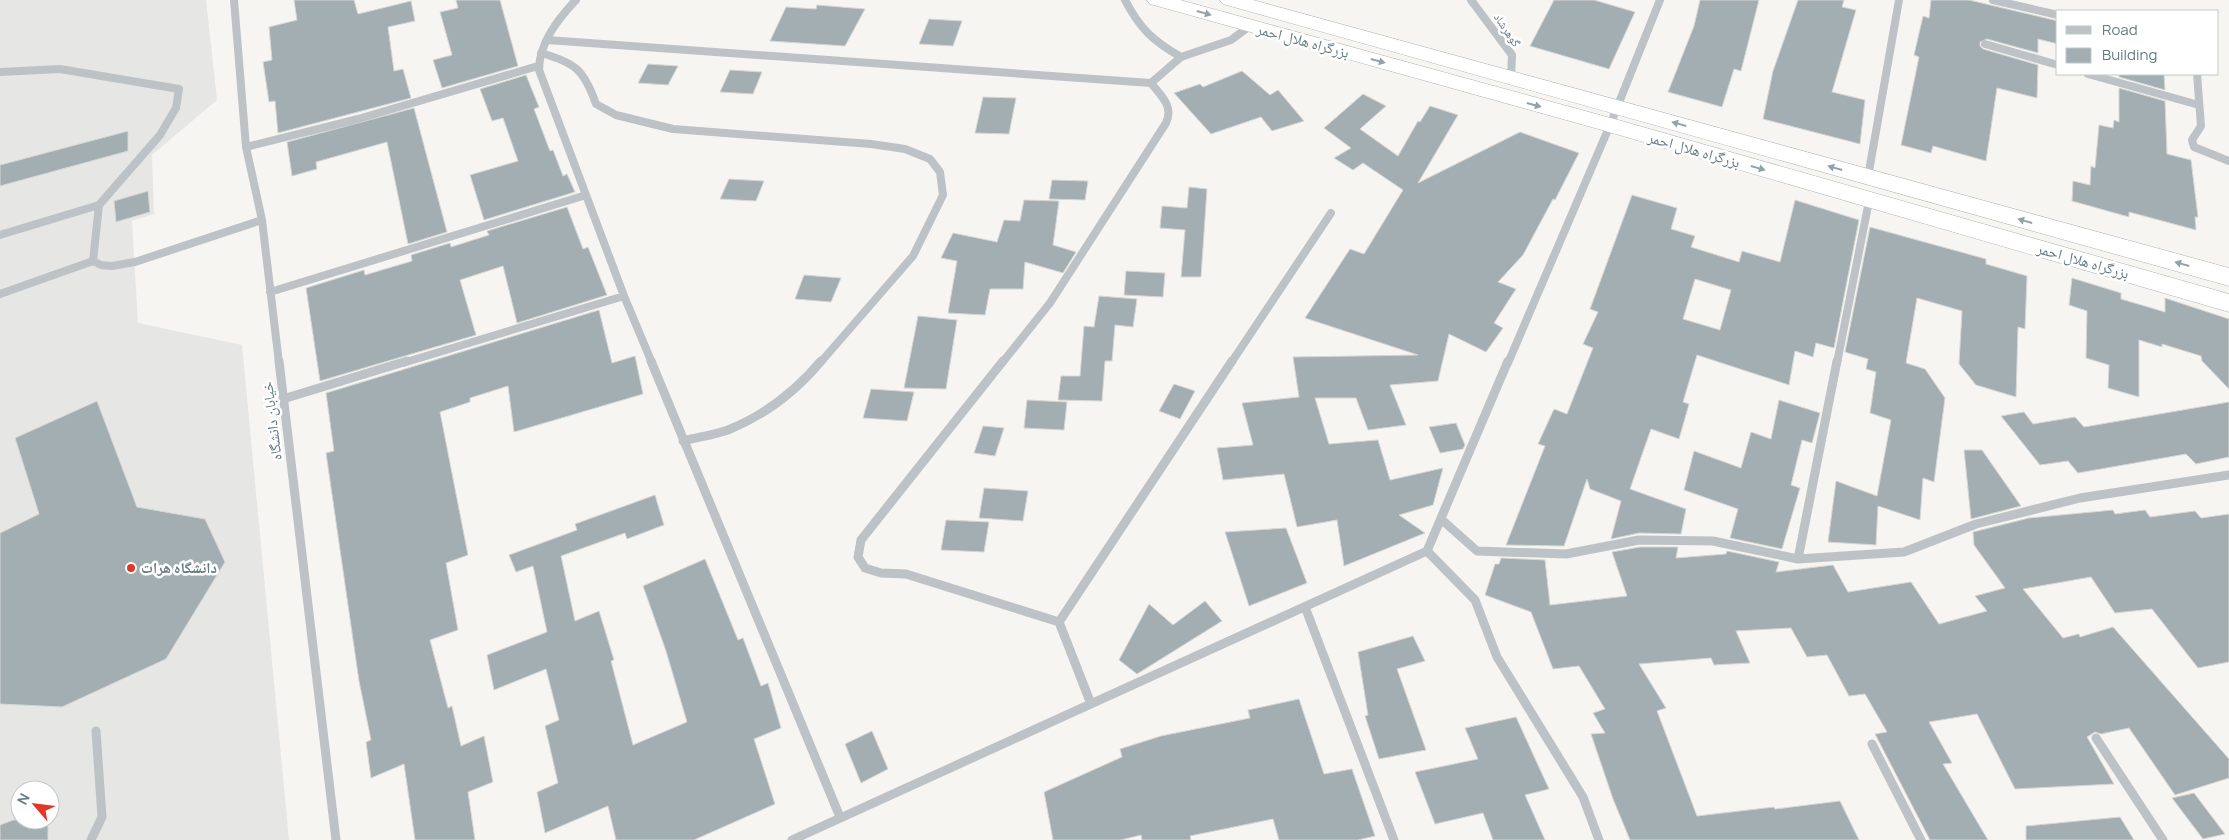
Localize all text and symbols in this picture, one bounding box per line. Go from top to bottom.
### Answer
street label: گوهرشاد [1490,9,1525,50]
one-way arrow [1197,10,1212,18]
legend [2056,10,2219,75]
street label: بزرگراه هلال احمر [1254,18,1352,63]
text: Road [2102,19,2138,40]
text: Building [2102,44,2157,65]
one-way arrow [1370,58,1385,66]
one-way arrow [1527,101,1542,109]
one-way arrow [1671,120,1686,128]
street label: بزرگراه هلال احمر [1645,126,1743,173]
one-way arrow [1828,163,1843,171]
one-way arrow [1750,165,1765,173]
one-way arrow [2018,216,2033,224]
street label: بزرگراه هلال احمر [2034,237,2132,284]
one-way arrow [2174,260,2190,268]
street label: خیابان دانشگاه [256,380,287,462]
place label: دانشگاه هرات [141,557,217,578]
marker: دانشگاه هرات [125,562,137,574]
north arrow [10,780,60,830]
text: N [12,790,34,808]

